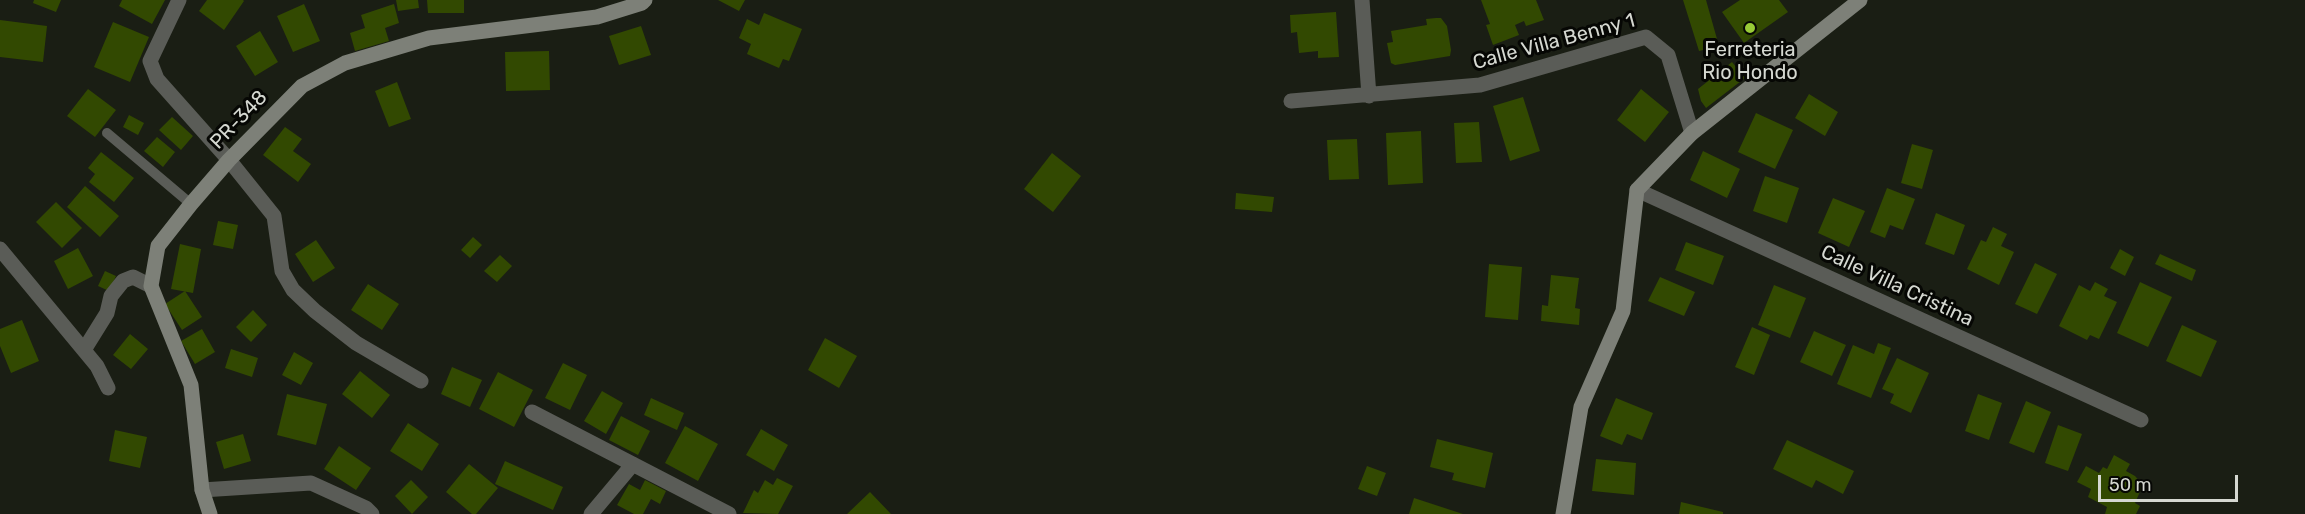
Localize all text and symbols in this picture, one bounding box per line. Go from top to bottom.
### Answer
street label: Calle Villa Benny 1 [1470,9,1638,75]
marker: Ferreteria Rio Hondo [1743,21,1757,35]
place label: Ferreteria Rio Hondo [1702,38,1798,85]
street label: PR-348 [205,86,273,154]
street label: Calle Villa Cristina [1817,240,1977,332]
scale bar [2101,463,2240,501]
text: 50 m [2109,474,2152,496]

